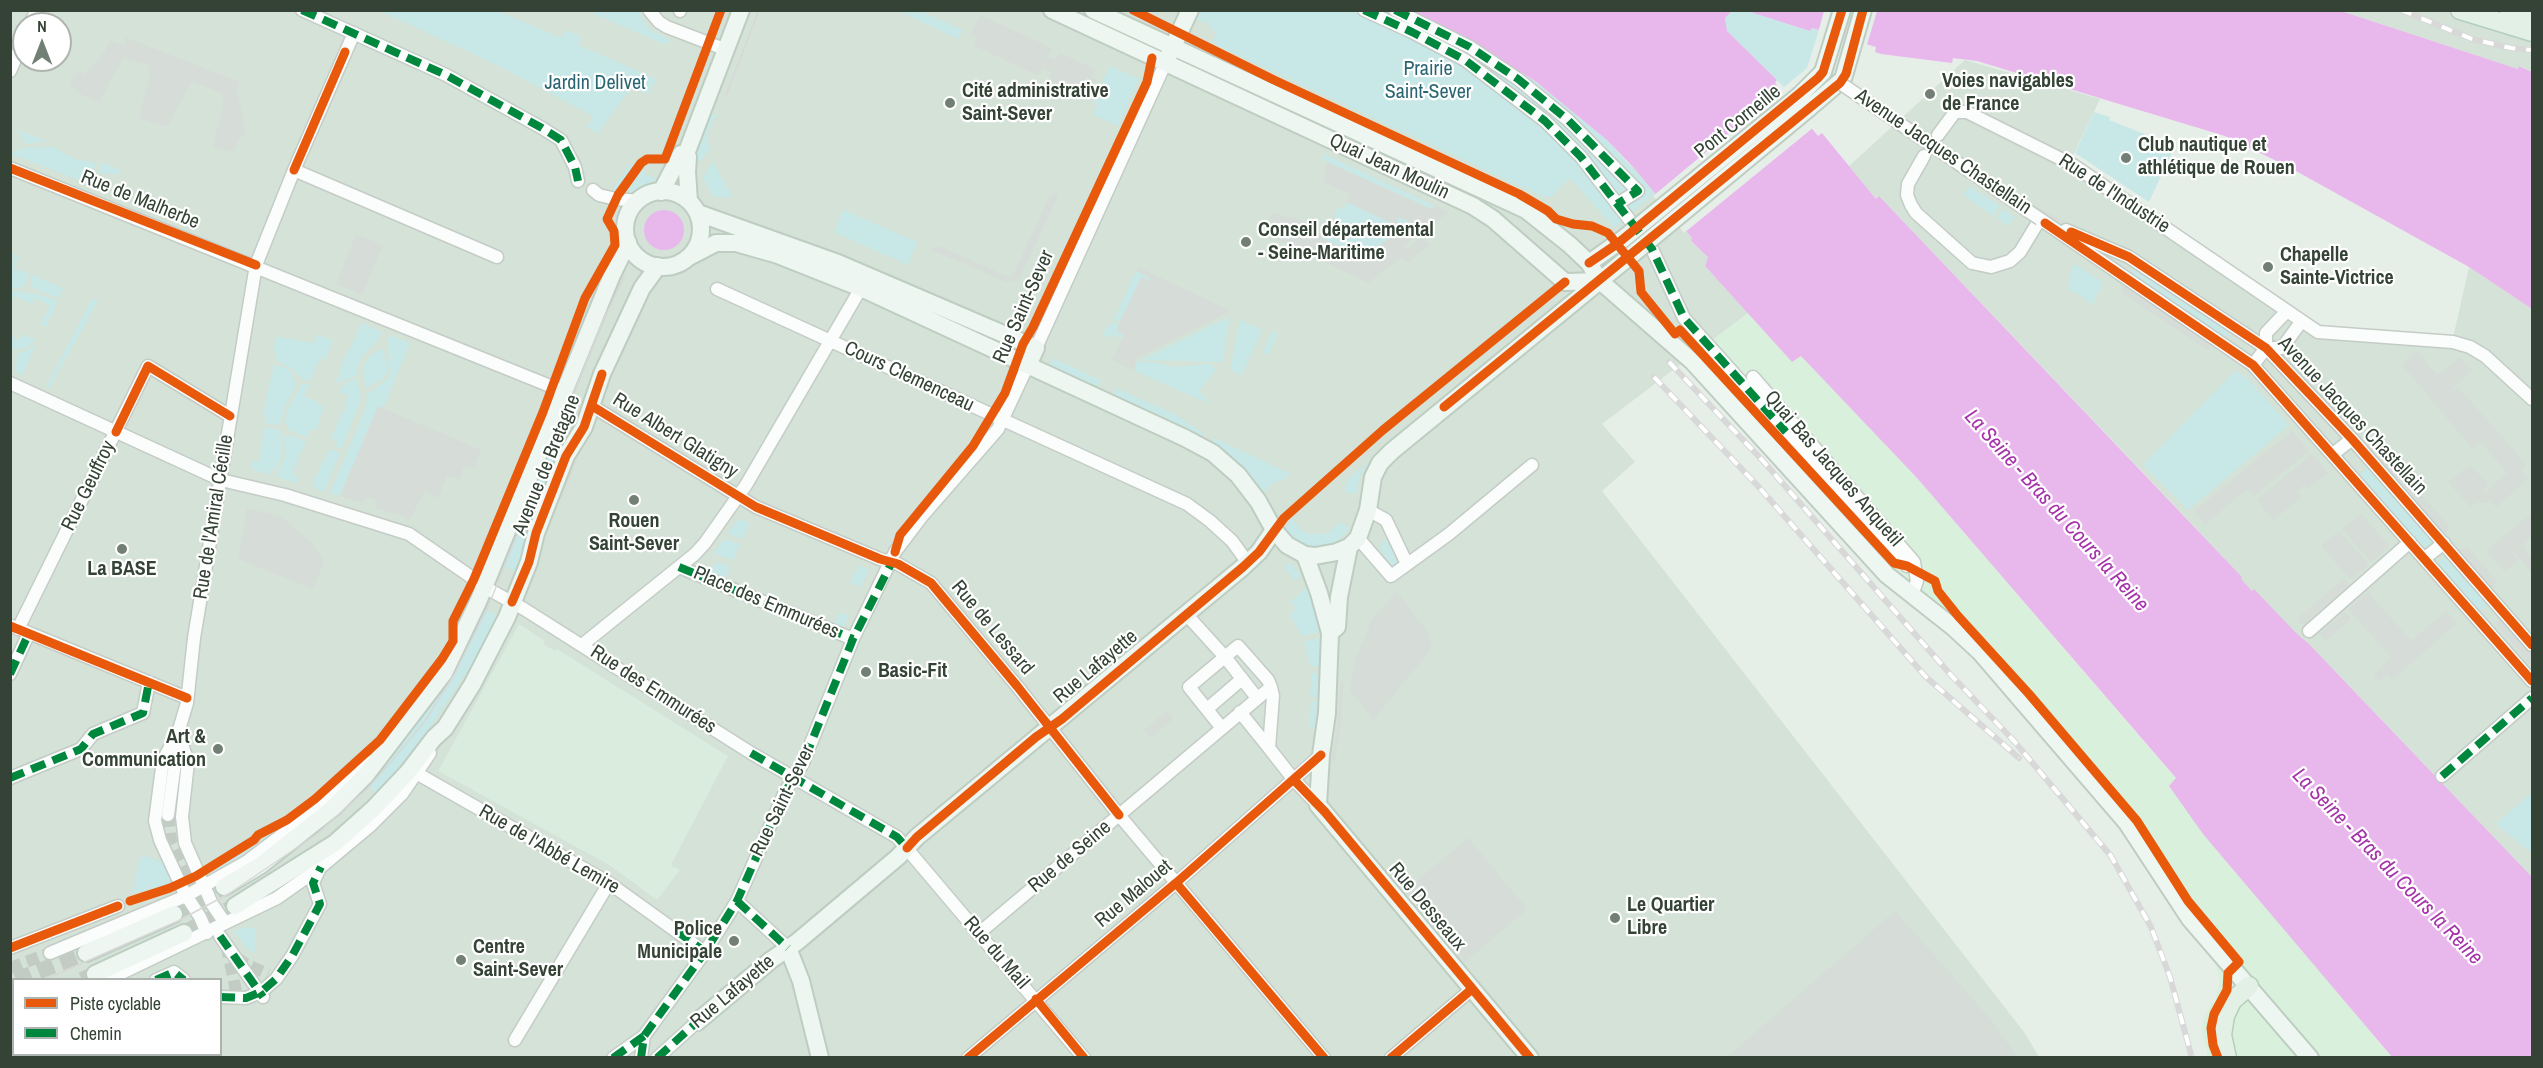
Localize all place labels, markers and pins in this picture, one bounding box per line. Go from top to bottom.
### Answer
place label: Voies navigables de France [1942,70,2074,117]
place label: Cité administrative Saint-Sever [962,80,1109,127]
marker: Voies navigables de France [1923,87,1937,101]
marker: Cité administrative Saint-Sever [943,96,957,110]
place label: Club nautique et athlétique de Rouen [2138,134,2295,181]
marker: Club nautique et athlétique de Rouen [2119,151,2133,165]
place label: Conseil départemental - Seine-Maritime [1258,219,1434,266]
marker: Conseil départemental - Seine-Maritime [1239,235,1253,249]
place label: Chapelle Sainte-Victrice [2280,244,2394,291]
marker: Chapelle Sainte-Victrice [2261,260,2275,274]
marker: Rouen Saint-Sever [627,493,641,507]
place label: Rouen Saint-Sever [589,510,679,557]
marker: La BASE [115,542,129,556]
place label: La BASE [87,558,157,582]
place label: Basic-Fit [878,660,947,684]
marker: Basic-Fit [859,665,873,679]
place label: Art & Communication [82,726,206,773]
marker: Art & Communication [211,742,225,756]
place label: Le Quartier Libre [1627,894,1714,941]
marker: Le Quartier Libre [1608,911,1622,925]
place label: Police Municipale [637,918,722,965]
marker: Police Municipale [727,934,741,948]
place label: Centre Saint-Sever [473,936,563,983]
marker: Centre Saint-Sever [454,953,468,967]

